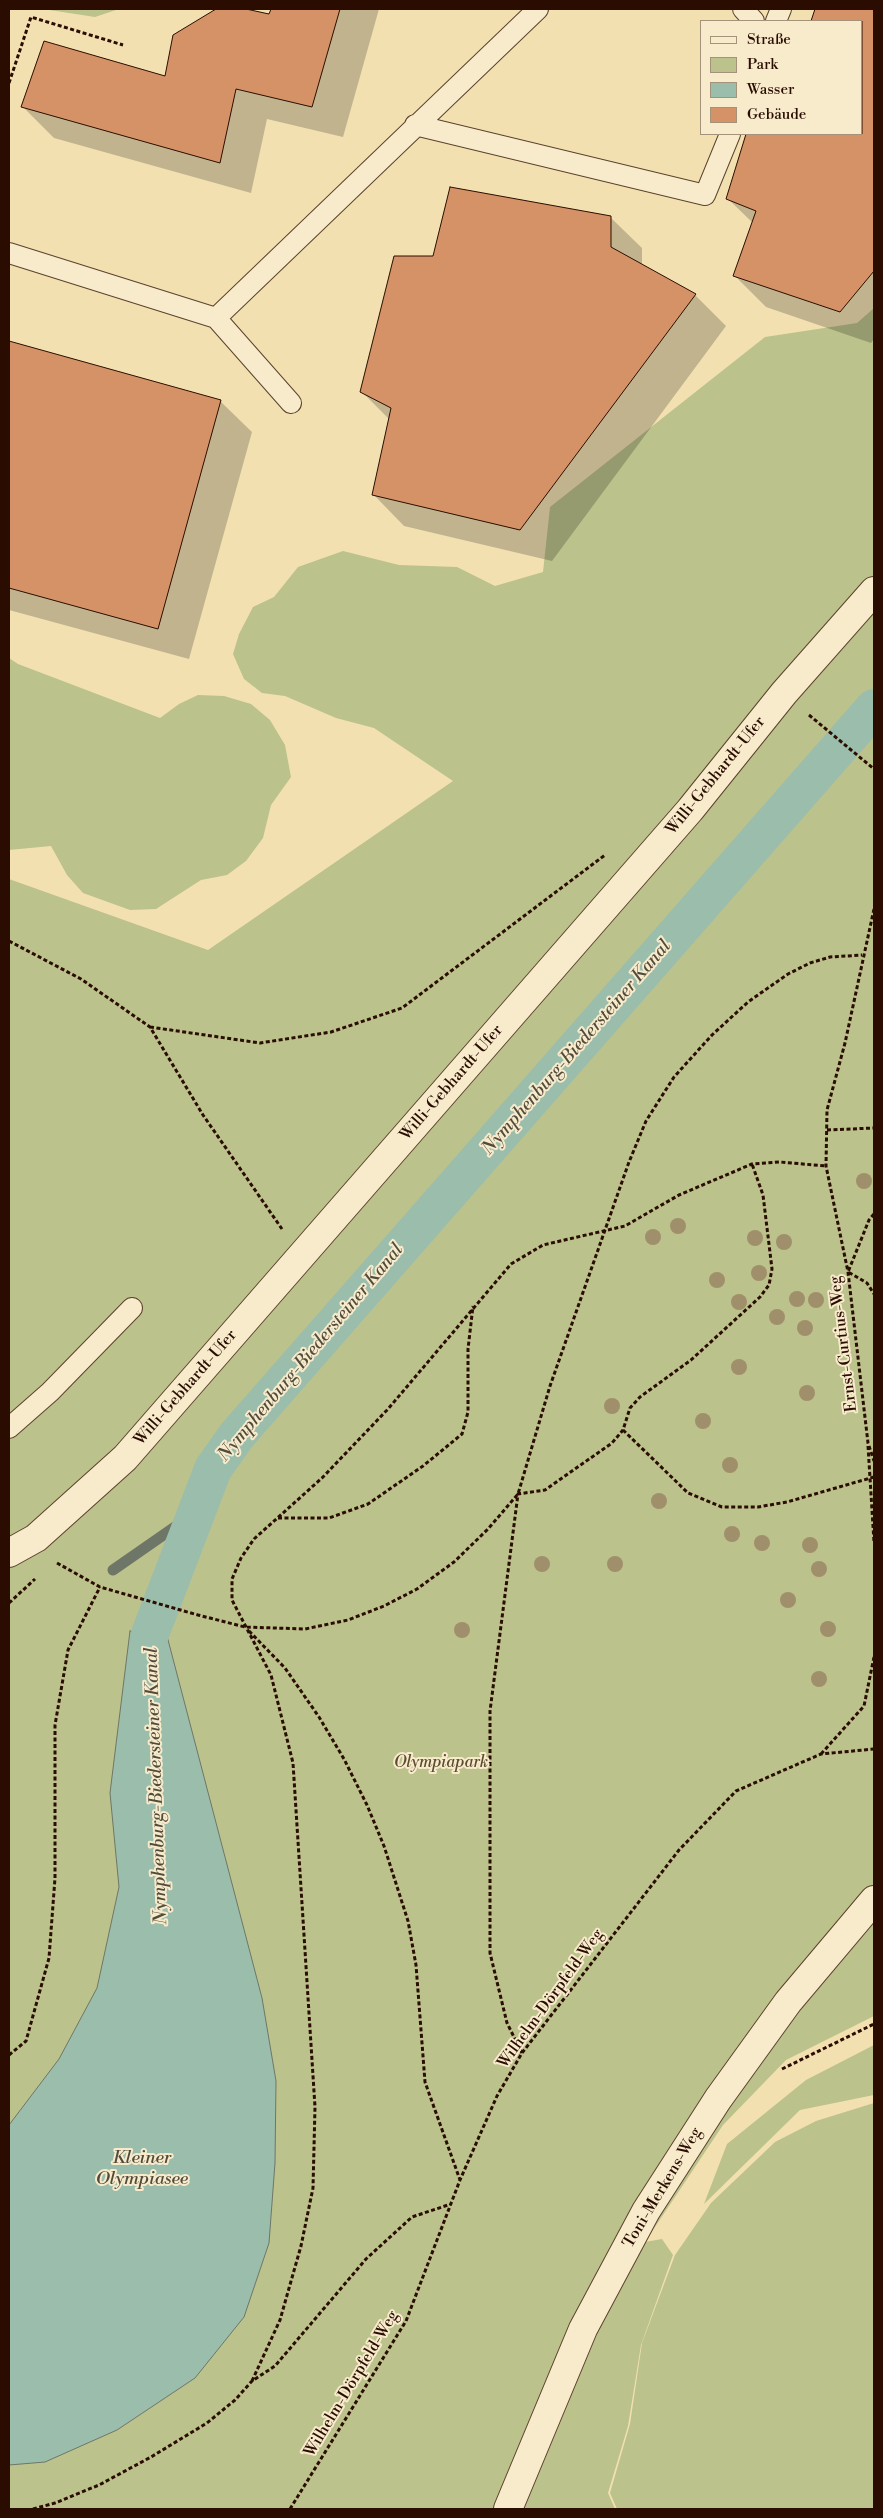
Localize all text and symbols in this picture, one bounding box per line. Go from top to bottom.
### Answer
legend [700,20,863,135]
text: Straße [747,30,791,49]
text: Park [747,55,778,74]
text: Wasser [747,80,794,99]
text: Gebäude [747,105,806,124]
street label: Willi-Gebhardt-Ufer [662,713,770,839]
water label: Nymphenburg-Biedersteiner Kanal [478,936,676,1160]
street label: Willi-Gebhardt-Ufer [397,1021,507,1145]
water label: Nymphenburg-Biedersteiner Kanal [214,1240,408,1466]
street label: Ernst-Curtius-Weg [826,1275,862,1413]
street label: Willi-Gebhardt-Ufer [131,1326,241,1450]
water label: Nymphenburg-Biedersteiner Kanal [141,1647,173,1925]
park label: Olympiapark [394,1753,488,1773]
street label: Wilhelm-Dörpfeld-Weg [494,1926,608,2072]
street label: Toni-Merkens-Weg [619,2124,707,2252]
water label: Kleiner Olympiasee [96,2148,188,2190]
street label: Wilhelm-Dörpfeld-Weg [301,2307,403,2461]

